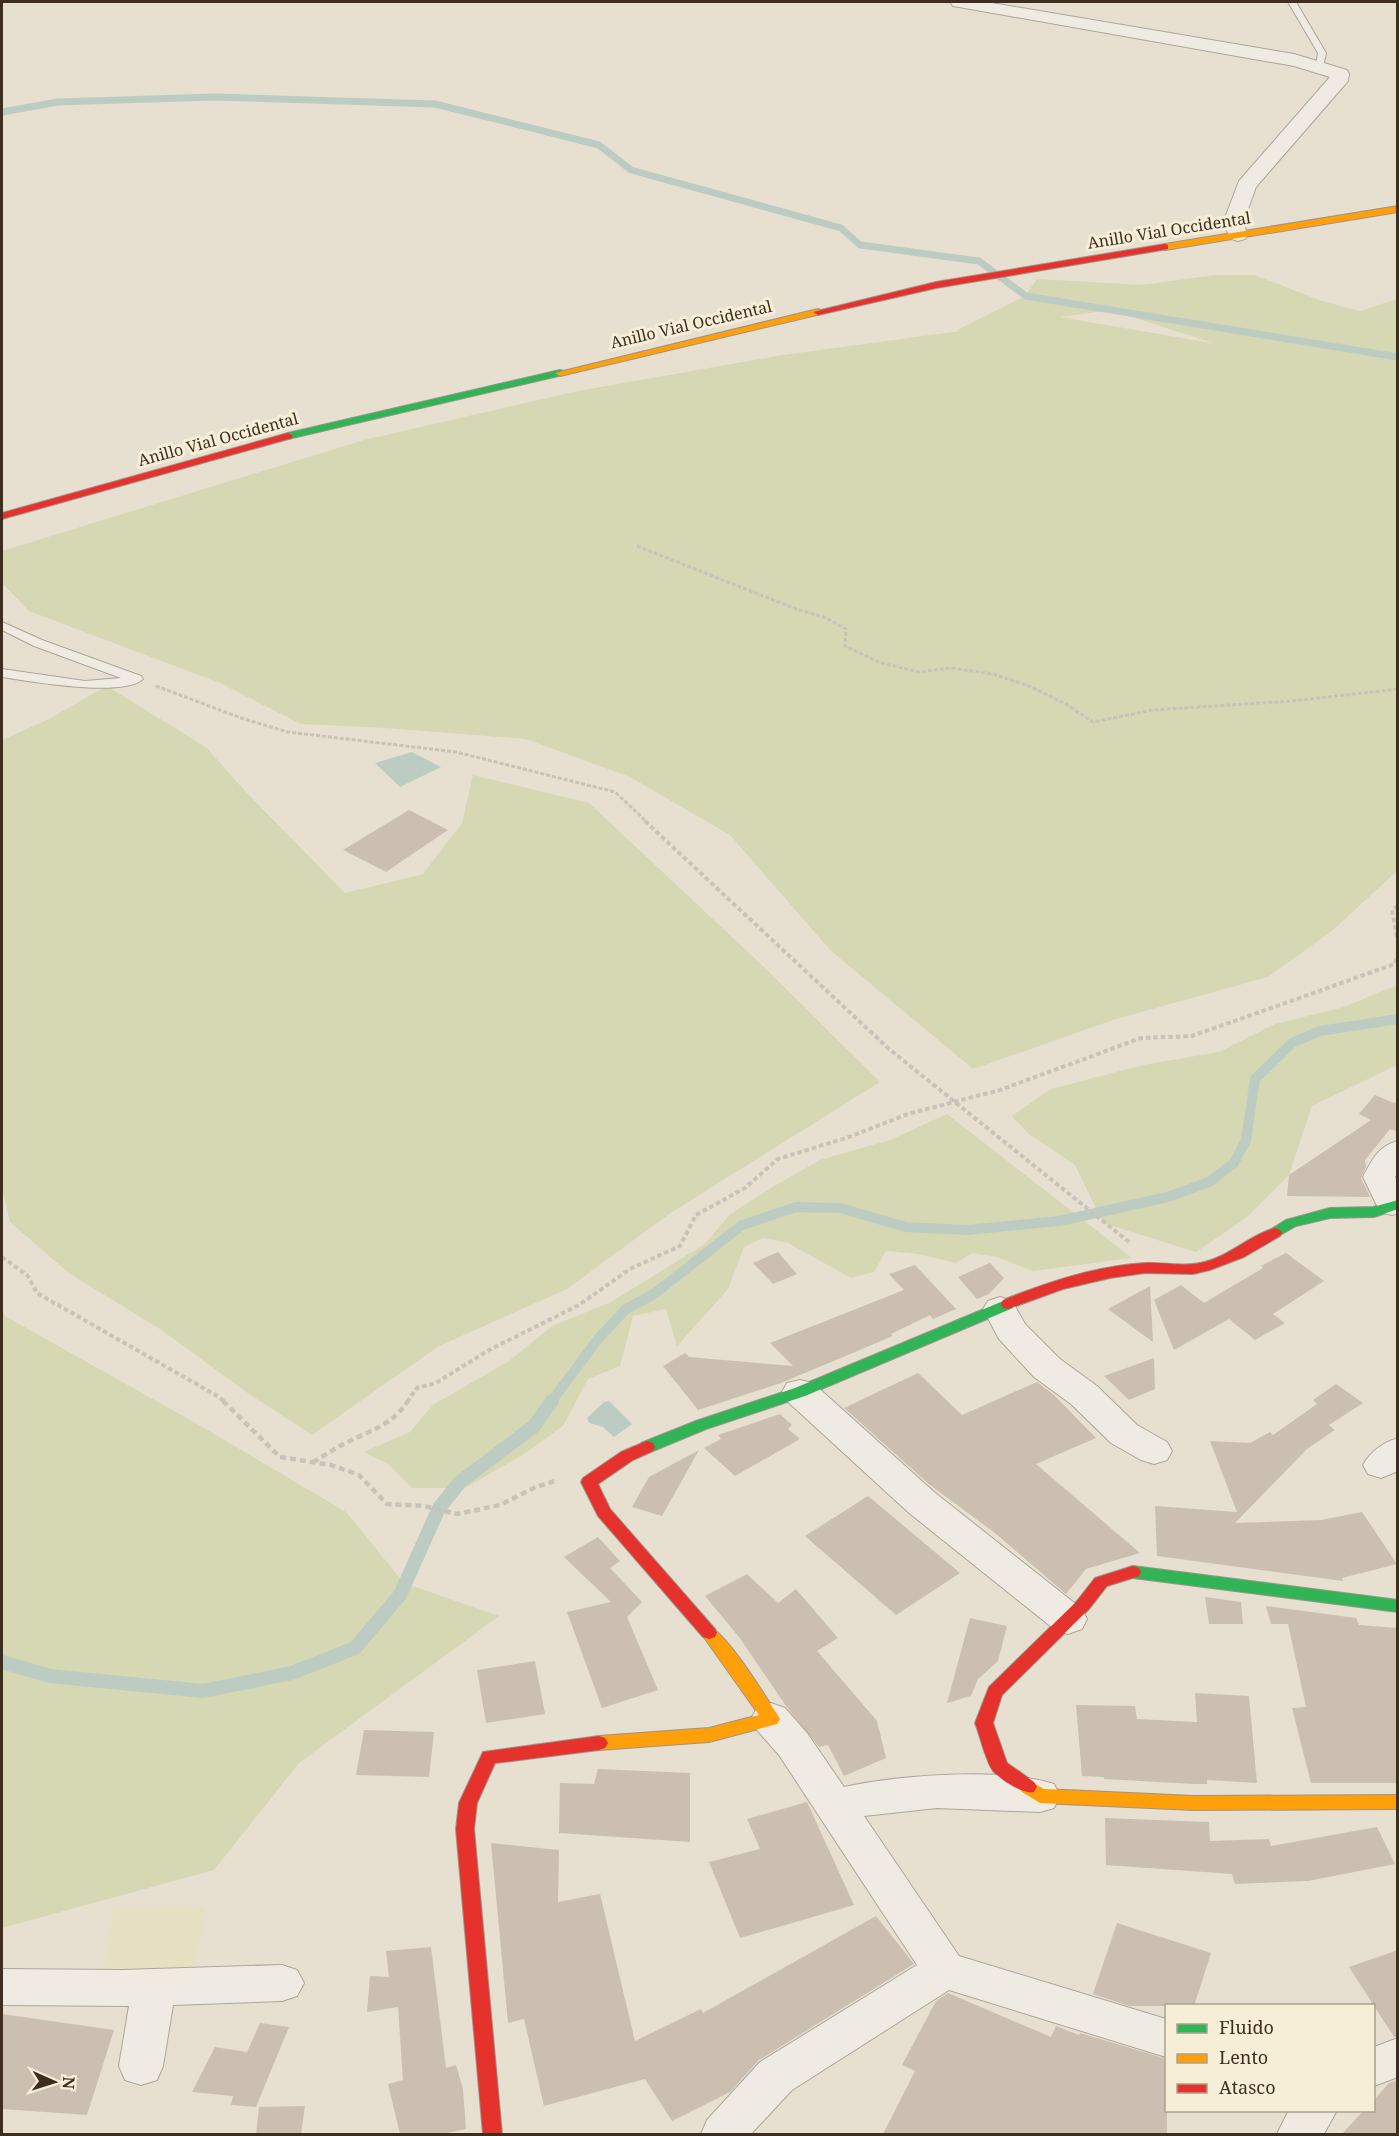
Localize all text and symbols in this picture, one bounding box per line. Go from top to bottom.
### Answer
street label: Anillo Vial Occidental [1086,206,1252,254]
street label: Anillo Vial Occidental [608,295,774,353]
street label: Anillo Vial Occidental [135,407,301,471]
legend [1165,2004,1375,2112]
text: Fluido [1219,2015,1274,2039]
text: Lento [1219,2045,1268,2069]
north arrow [24,2052,84,2112]
text: Atasco [1219,2075,1276,2099]
text: N [58,2076,80,2090]

